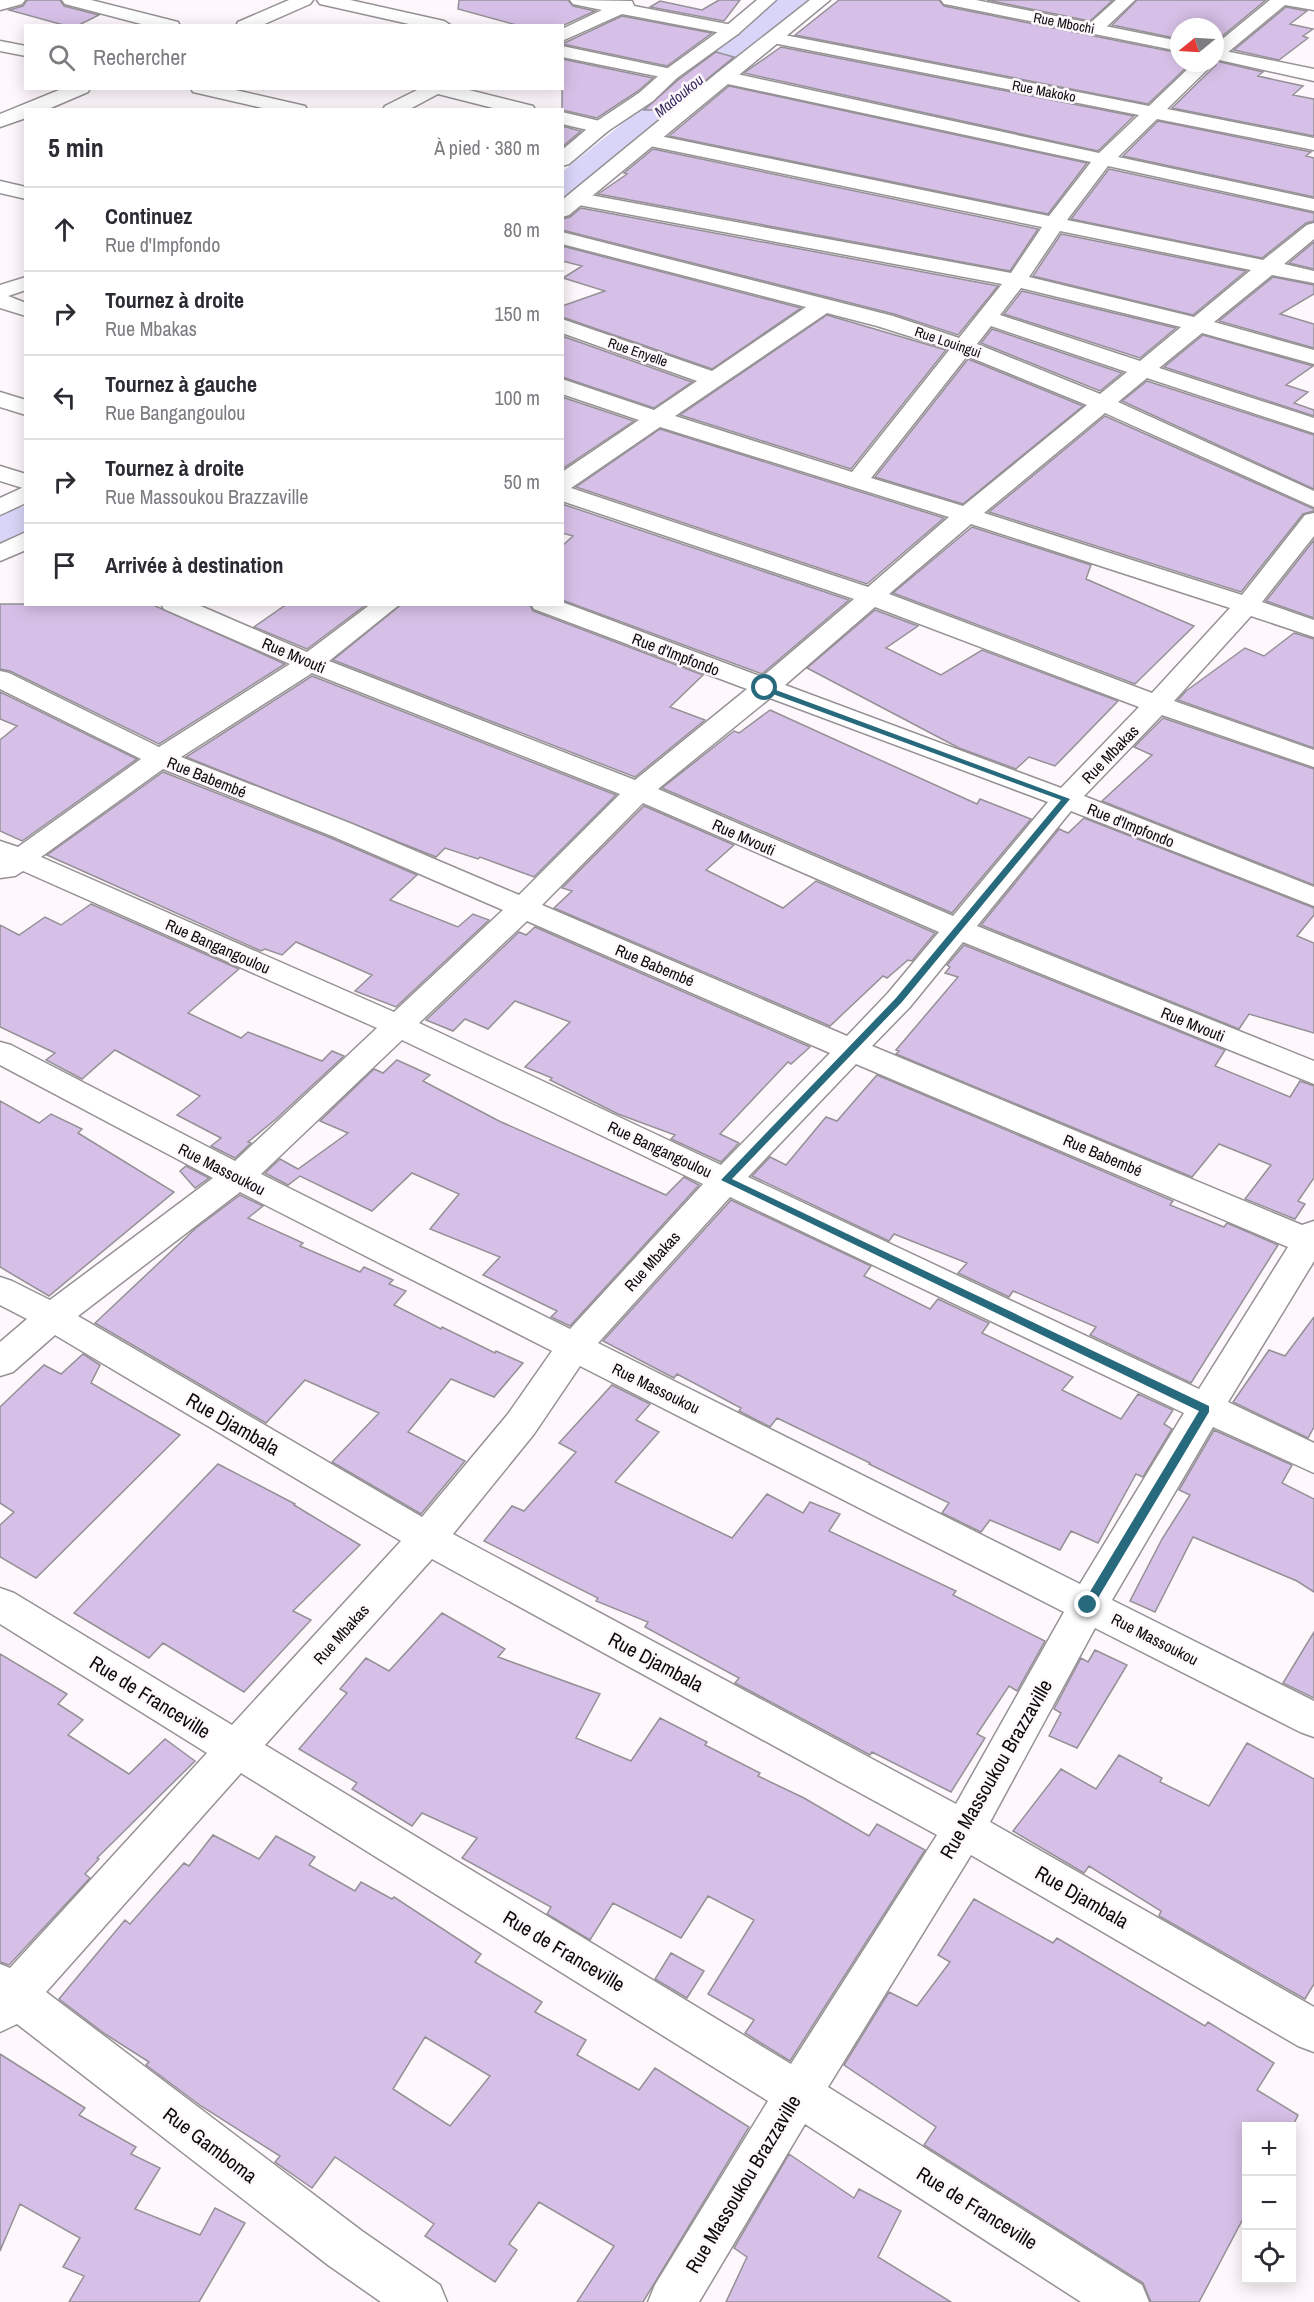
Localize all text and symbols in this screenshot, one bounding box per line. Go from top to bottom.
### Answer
street label: Rue Mbochi [1032,8,1096,38]
north arrow [1170,18,1224,72]
search box [24,24,564,90]
icon: search [45,41,78,74]
text: Rechercher [93,42,186,72]
water label: Madoukou [650,69,708,122]
street label: Rue Makoko [1011,76,1077,106]
text: 5 min [48,130,104,165]
text: À pied · 380 m [434,134,540,161]
text: Continuez [105,201,192,231]
icon: ahead [48,213,81,246]
text: 80 m [504,216,540,243]
text: Rue d'Impfondo [105,231,220,258]
text: Tournez à droite [105,285,244,315]
icon: right [48,297,81,330]
text: 150 m [494,300,540,327]
text: Rue Mbakas [105,315,197,342]
street label: Rue Louingui [912,322,984,362]
street label: Rue Enyelle [606,333,670,371]
text: Tournez à gauche [105,369,257,399]
icon: left [48,381,81,414]
text: 100 m [494,384,540,411]
text: Rue Bangangoulou [105,399,245,426]
text: Tournez à droite [105,453,244,483]
icon: right [48,465,81,498]
text: 50 m [504,468,540,495]
text: Rue Massoukou Brazzaville [105,483,308,510]
icon: arrive [48,549,81,582]
text: Arrivée à destination [105,550,283,580]
street label: Rue d'Impfondo [629,627,723,681]
street label: Rue Mvouti [259,632,329,678]
route start [751,674,777,700]
street label: Rue Mbakas [1077,720,1143,788]
street label: Rue Babembé [164,751,250,803]
street label: Rue d'Impfondo [1084,798,1178,852]
street label: Rue Mvouti [709,813,779,861]
street label: Rue Bangangoulou [162,913,274,979]
street label: Rue Babembé [612,938,698,992]
street label: Rue Mvouti [1158,1001,1228,1047]
street label: Rue Bangangoulou [604,1115,716,1183]
street label: Rue Babembé [1060,1128,1146,1182]
street label: Rue Massoukou [175,1138,269,1200]
street label: Rue Mbakas [619,1226,685,1296]
street label: Rue Massoukou [609,1357,703,1419]
street label: Rue Djambala [182,1386,285,1461]
route end [1074,1591,1100,1617]
street label: Rue Mbakas [308,1599,374,1669]
street label: Rue Massoukou [1108,1608,1202,1670]
street label: Rue Djambala [604,1625,708,1698]
street label: Rue de Franceville [85,1649,216,1744]
street label: Rue Massoukou Brazzaville [933,1674,1058,1864]
street label: Rue Djambala [1031,1859,1134,1934]
street label: Rue de Franceville [498,1904,630,1998]
street label: Rue Massoukou Brazzaville [679,2090,806,2278]
street label: Rue Gamboma [158,2100,263,2189]
map controls [1242,2122,1296,2284]
button: + [1242,2122,1296,2176]
street label: Rue de Franceville [912,2160,1043,2255]
button: − [1242,2176,1296,2230]
button: locate [1242,2230,1296,2284]

